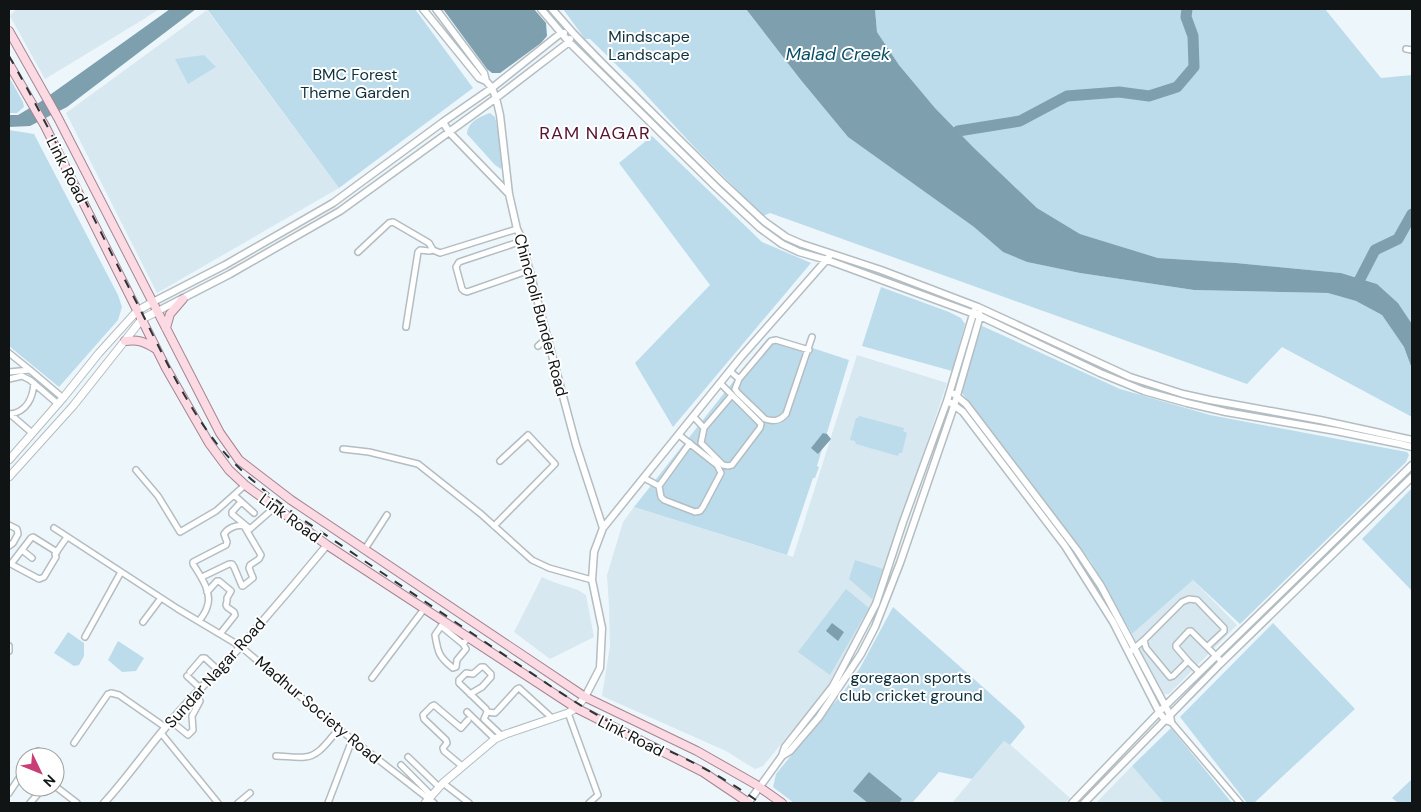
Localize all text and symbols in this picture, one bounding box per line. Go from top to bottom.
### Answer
park label: Mindscape Landscape [608,26,690,65]
water label: Malad Creek [786,42,891,66]
park label: BMC Forest Theme Garden [300,64,410,103]
district label: RAM NAGAR [539,121,651,145]
street label: Link Road [42,134,92,206]
street label: Chincholi Bunder Road [509,231,573,399]
street label: Link Road [255,489,325,547]
street label: Sundar Nagar Road [160,613,270,733]
street label: Madhur Society Road [251,651,385,769]
park label: goregaon sports club cricket ground [839,667,983,706]
street label: Link Road [595,711,667,761]
north arrow [15,747,65,797]
text: N [39,771,60,791]

